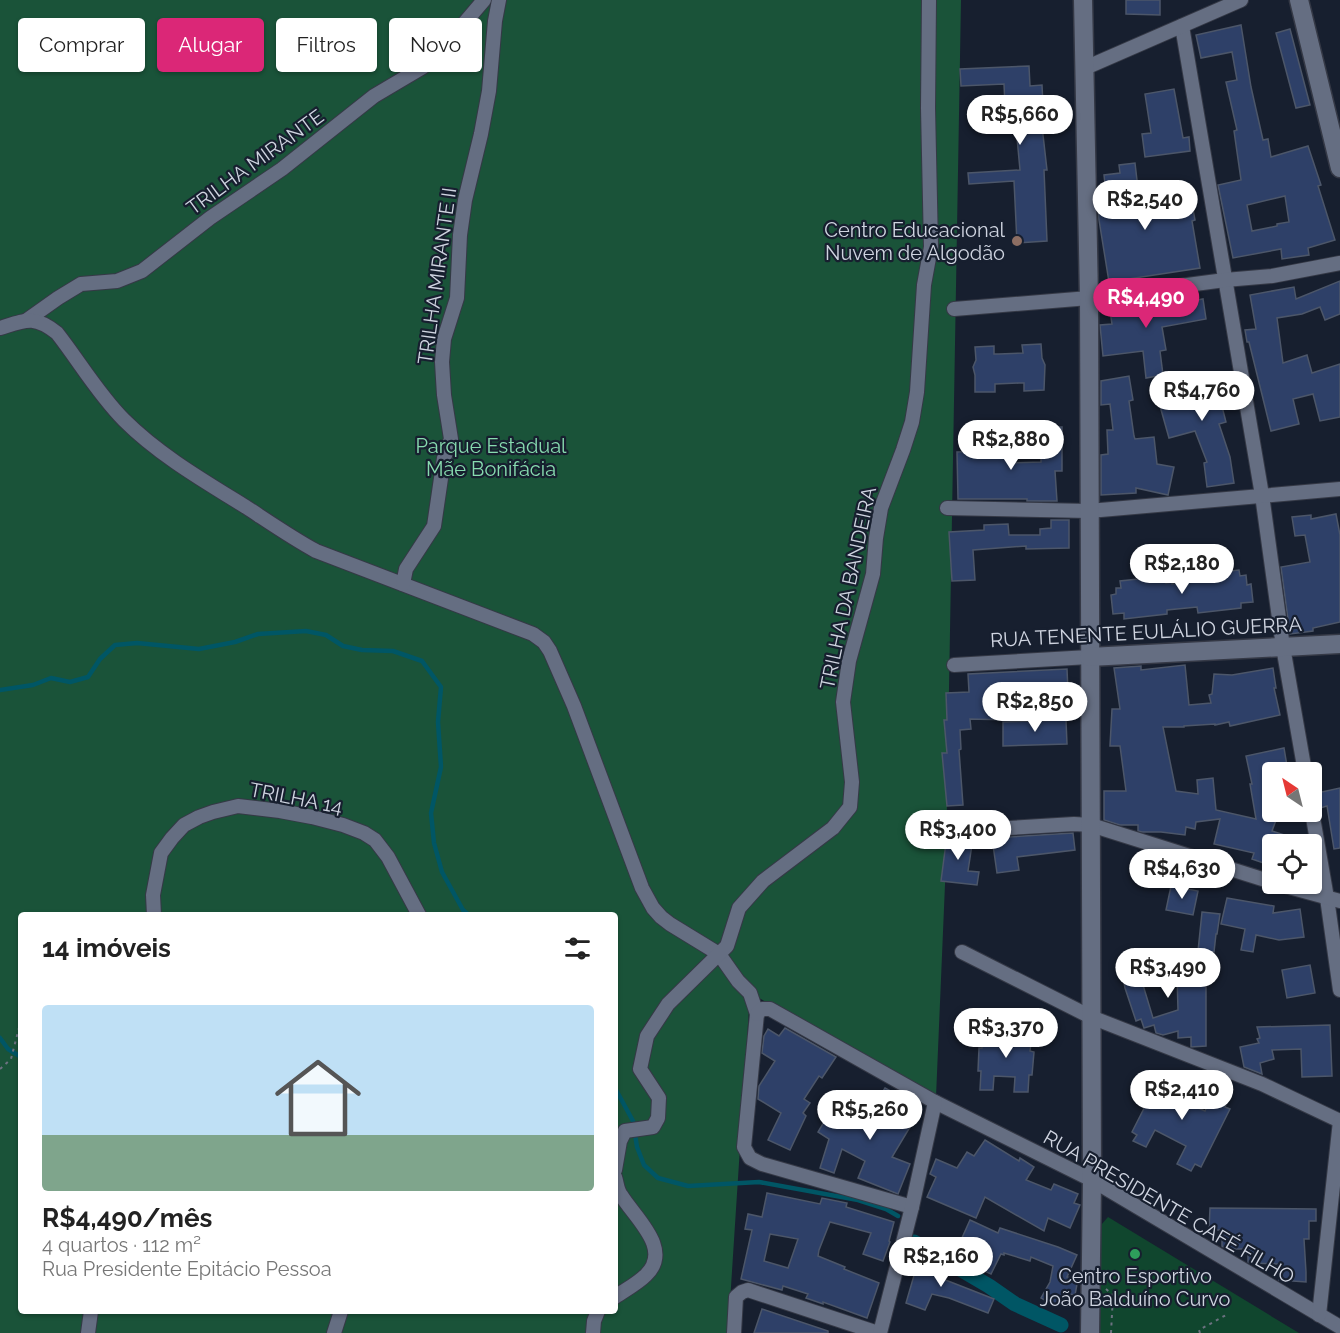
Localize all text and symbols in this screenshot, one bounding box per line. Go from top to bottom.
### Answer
chip: Comprar [18,18,145,72]
chip: Alugar [157,18,264,72]
chip: Filtros [276,18,377,72]
chip: Novo [389,18,482,72]
pin: R$5,660 [965,95,1075,146]
text: R$5,660 [981,102,1059,126]
street label: TRILHA MIRANTE [182,104,328,220]
pin: R$2,540 [1090,180,1200,231]
street label: TRILHA MIRANTE II [413,186,461,366]
text: R$2,540 [1107,187,1183,211]
place label: Centro Educacional Nuvem de Algodão [824,218,1006,265]
marker: Centro Educacional Nuvem de Algodão [1010,234,1024,248]
pin: R$4,490 [1091,278,1201,329]
text: R$4,490 [1107,285,1185,309]
pin: R$4,760 [1147,371,1257,422]
text: R$4,760 [1163,378,1241,402]
pin: R$2,880 [956,420,1066,471]
text: R$2,880 [972,427,1050,451]
park label: Parque Estadual Mãe Bonifácia [415,434,567,481]
street label: TRILHA DA BANDEIRA [815,484,881,691]
pin: R$2,180 [1127,544,1237,595]
text: R$2,180 [1144,551,1220,575]
street label: RUA TENENTE EULÁLIO GUERRA [989,612,1303,652]
pin: R$2,850 [980,682,1090,733]
text: R$2,850 [996,689,1074,713]
north arrow [1262,762,1322,822]
map controls [1262,762,1322,894]
street label: TRILHA 14 [248,777,345,819]
pin: R$3,400 [903,810,1013,861]
text: R$3,400 [919,817,997,841]
button: locate [1262,834,1322,894]
pin: R$4,630 [1127,849,1237,900]
text: R$4,630 [1143,856,1221,880]
icon: filters [561,932,594,965]
text: 14 imóveis [42,933,171,963]
pin: R$3,490 [1113,948,1223,999]
text: R$3,490 [1129,955,1207,979]
pin: R$3,370 [951,1008,1061,1059]
text: R$3,370 [968,1015,1044,1039]
icon: home [264,1044,372,1152]
pin: R$2,410 [1127,1070,1237,1121]
text: R$2,410 [1144,1077,1220,1101]
pin: R$5,260 [815,1090,925,1141]
text: R$5,260 [831,1097,909,1121]
street label: RUA PRESIDENTE CAFÉ FILHO [1039,1125,1299,1289]
text: R$4,490/mês [42,1203,212,1233]
text: 4 quartos · 112 m² [42,1233,201,1257]
pin: R$2,160 [886,1237,996,1288]
text: R$2,160 [903,1244,979,1268]
marker: Centro Esportivo João Balduíno Curvo [1128,1247,1142,1261]
text: Rua Presidente Epitácio Pessoa [42,1257,332,1281]
place label: Centro Esportivo João Balduíno Curvo [1039,1264,1231,1311]

